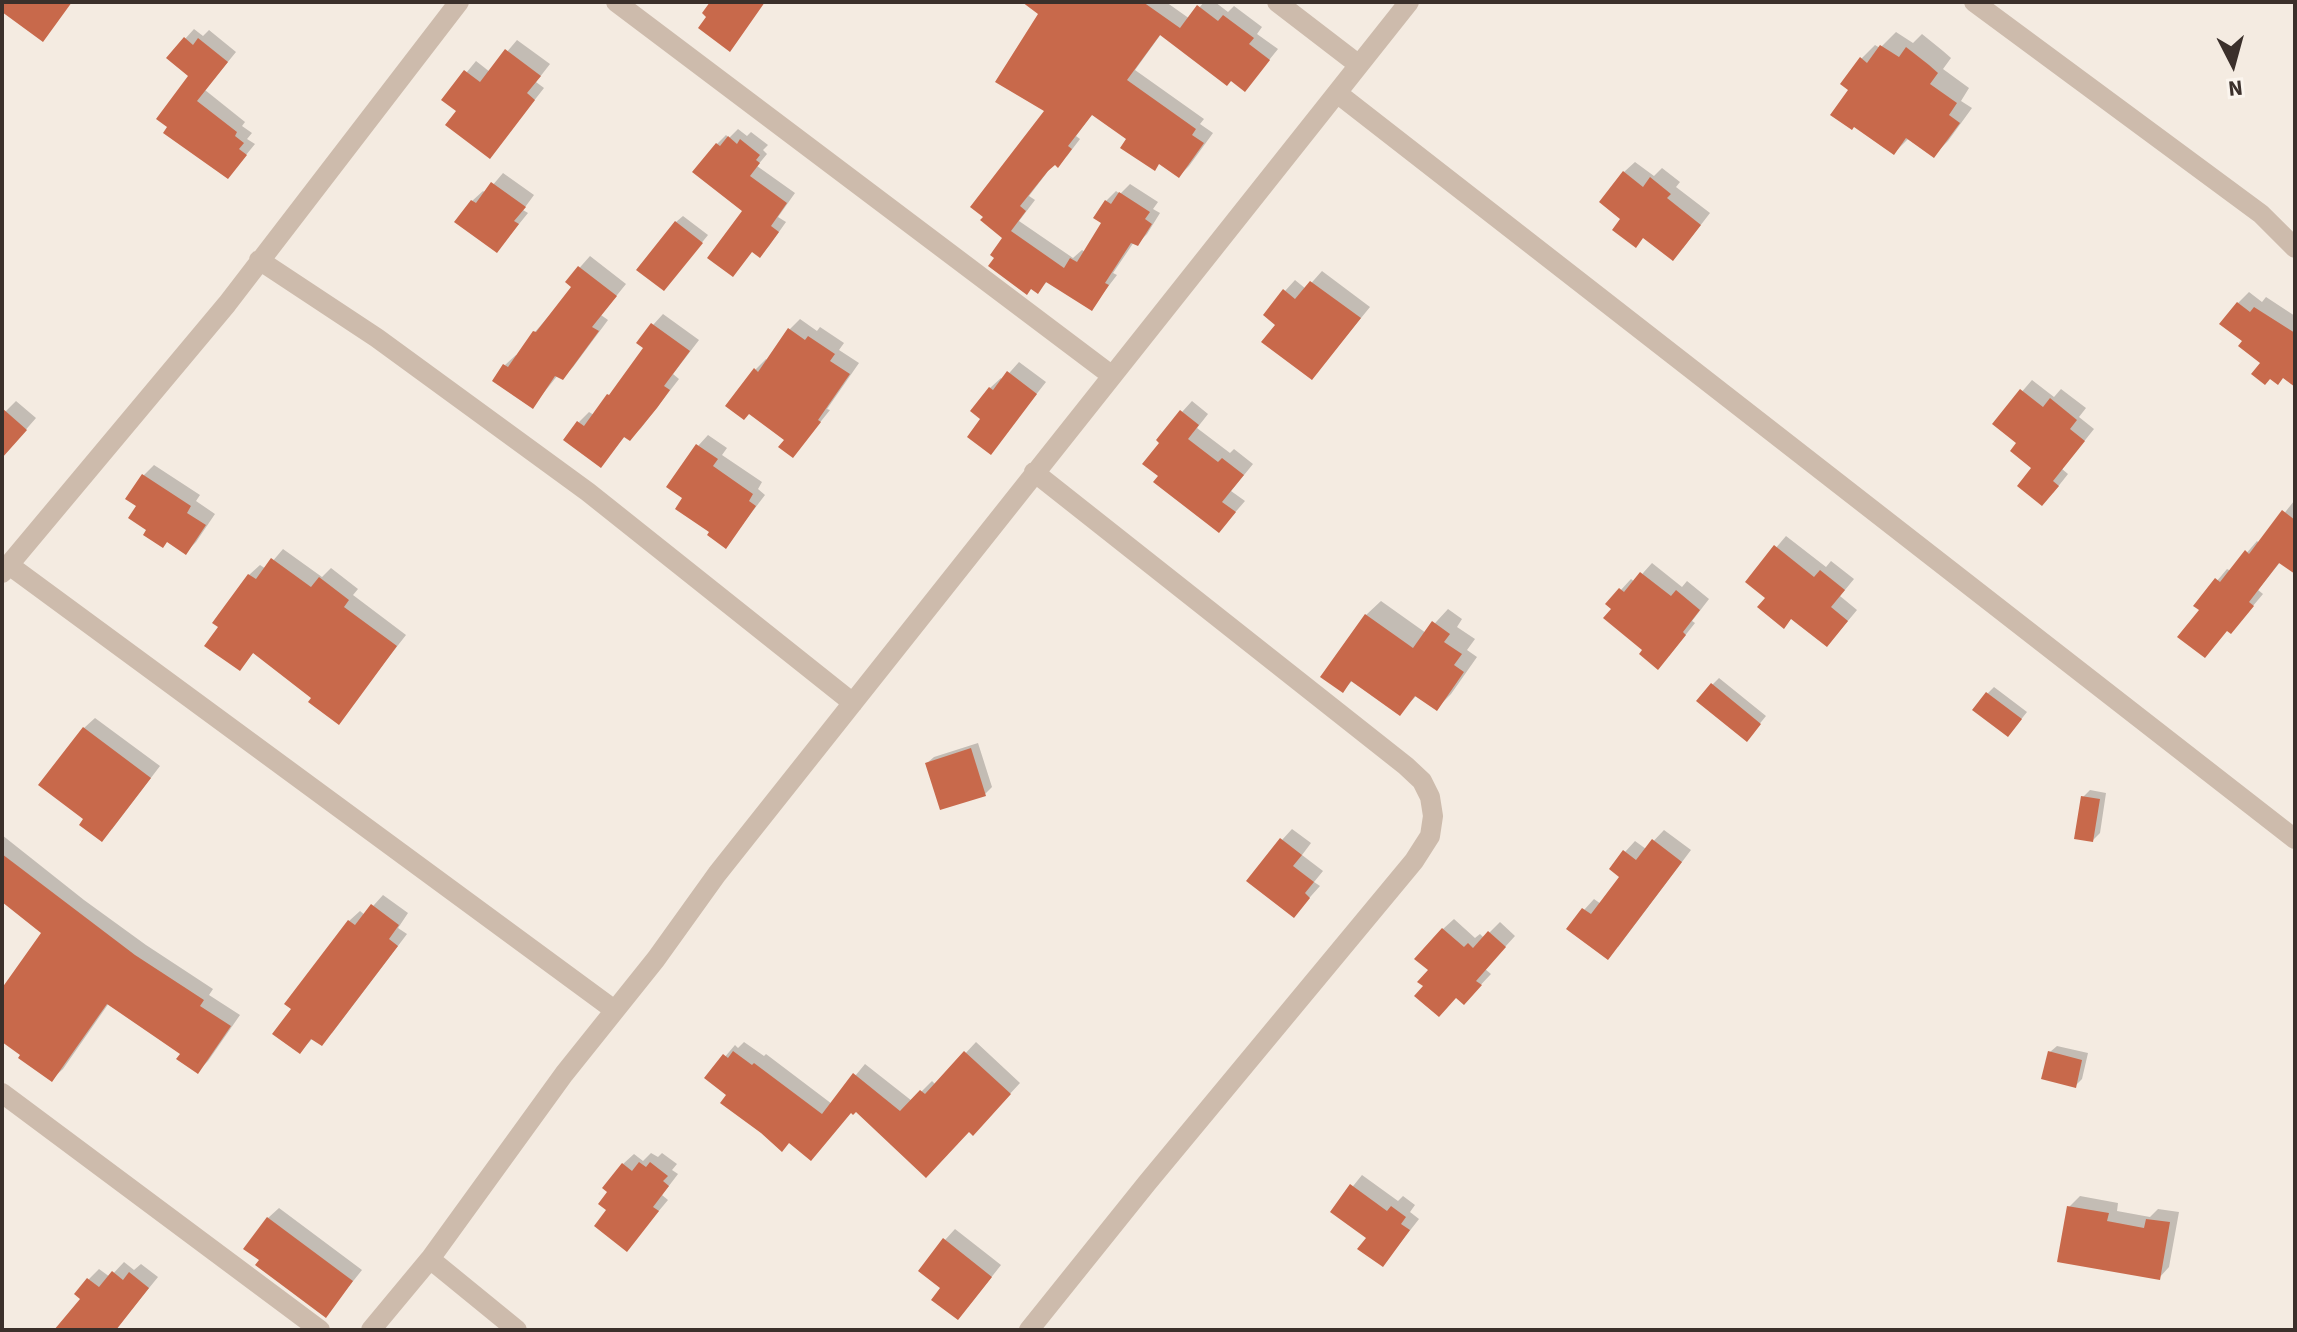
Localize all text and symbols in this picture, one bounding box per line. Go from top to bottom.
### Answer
north arrow [2193,24,2273,104]
text: N [2227,71,2244,105]

